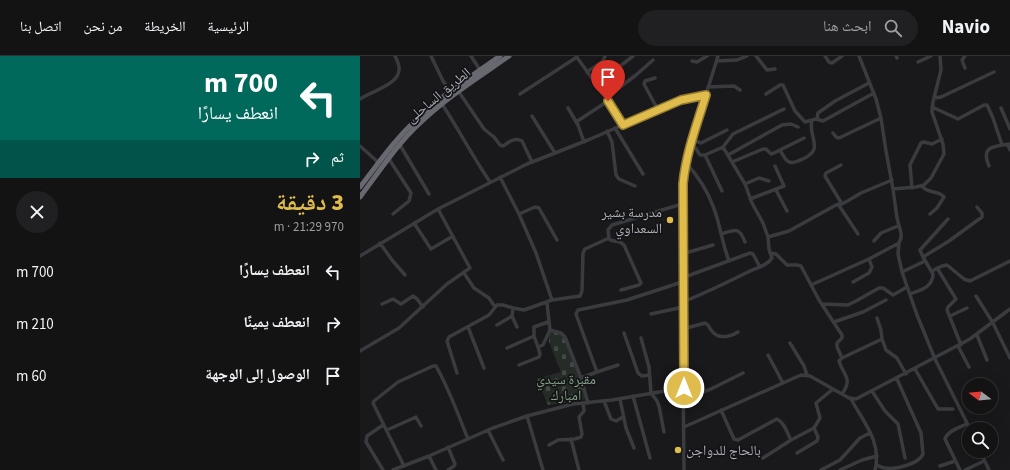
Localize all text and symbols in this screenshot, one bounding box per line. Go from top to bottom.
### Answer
search box [638,10,918,46]
text: Navio [942,14,990,41]
text: ابحث هنا [823,16,872,37]
text: اتصل بنا [20,17,62,37]
text: من نحن [84,17,122,37]
text: الخريطة [144,17,186,37]
text: الرئيسية [208,17,249,37]
icon: search [882,17,904,39]
pin [591,60,625,101]
text: 700 m [204,63,278,103]
street label: الطريق الساحلى [402,63,475,128]
icon: arrive [597,66,619,88]
icon: left [292,72,344,124]
text: انعطف يسارًا [198,101,278,126]
text: ثم [331,147,344,168]
icon: right [301,148,323,170]
text: 3 دقيقة [276,185,344,220]
button: close [16,191,58,233]
place label: مدرسة بشير السعداوي [600,203,662,240]
marker: مدرسة بشير السعداوي [665,215,675,225]
text: 970 m · 21:29 [274,218,344,236]
text: انعطف يسارًا [239,260,310,281]
icon: left [322,261,344,283]
text: 700 m [16,262,54,283]
text: انعطف يمينًا [243,312,310,333]
icon: right [322,313,344,335]
text: 210 m [16,314,54,335]
text: الوصول إلى الوجهة [205,364,310,385]
icon: arrive [322,365,344,387]
text: 60 m [16,366,46,387]
position arrow [663,367,705,409]
park label: مقبرة سيدي امبارك [536,370,596,406]
north arrow [962,378,998,414]
map controls [962,378,998,458]
button: search [962,422,998,458]
place label: بالحاج للدواجن [686,441,761,461]
marker: بالحاج للدواجن [673,445,683,455]

